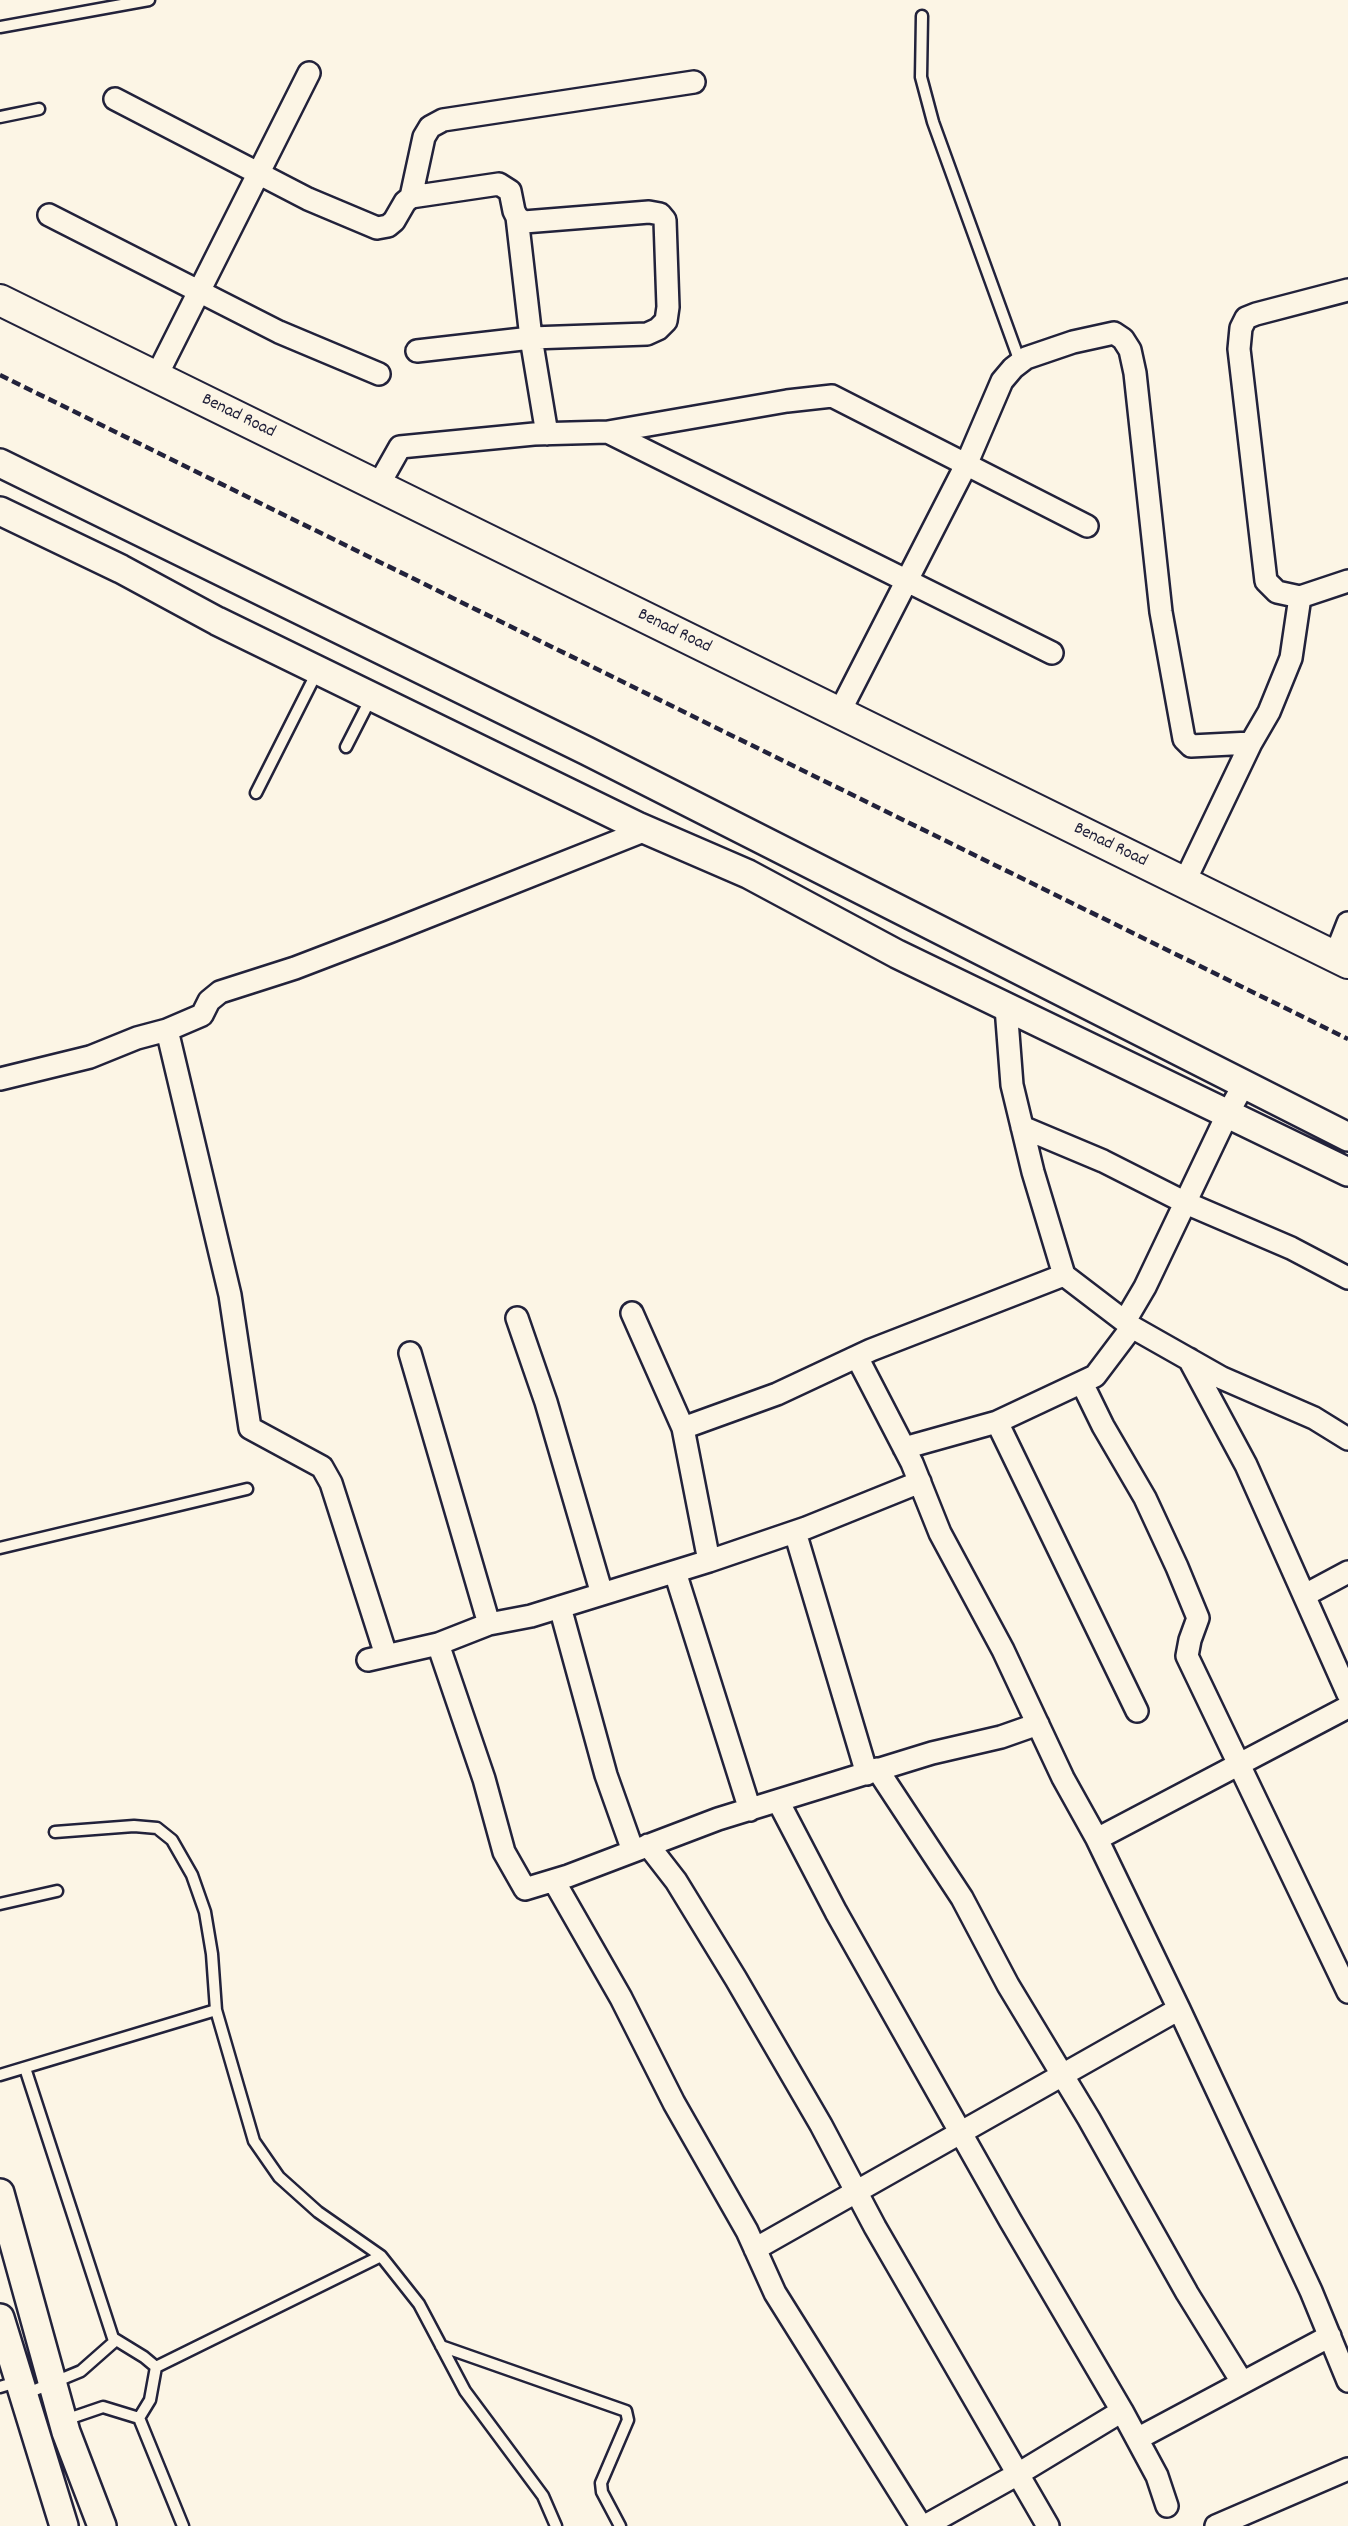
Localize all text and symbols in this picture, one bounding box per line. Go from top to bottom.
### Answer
street label: Benad Road [198,390,278,444]
street label: Benad Road [634,605,714,659]
street label: Benad Road [1070,819,1150,873]

